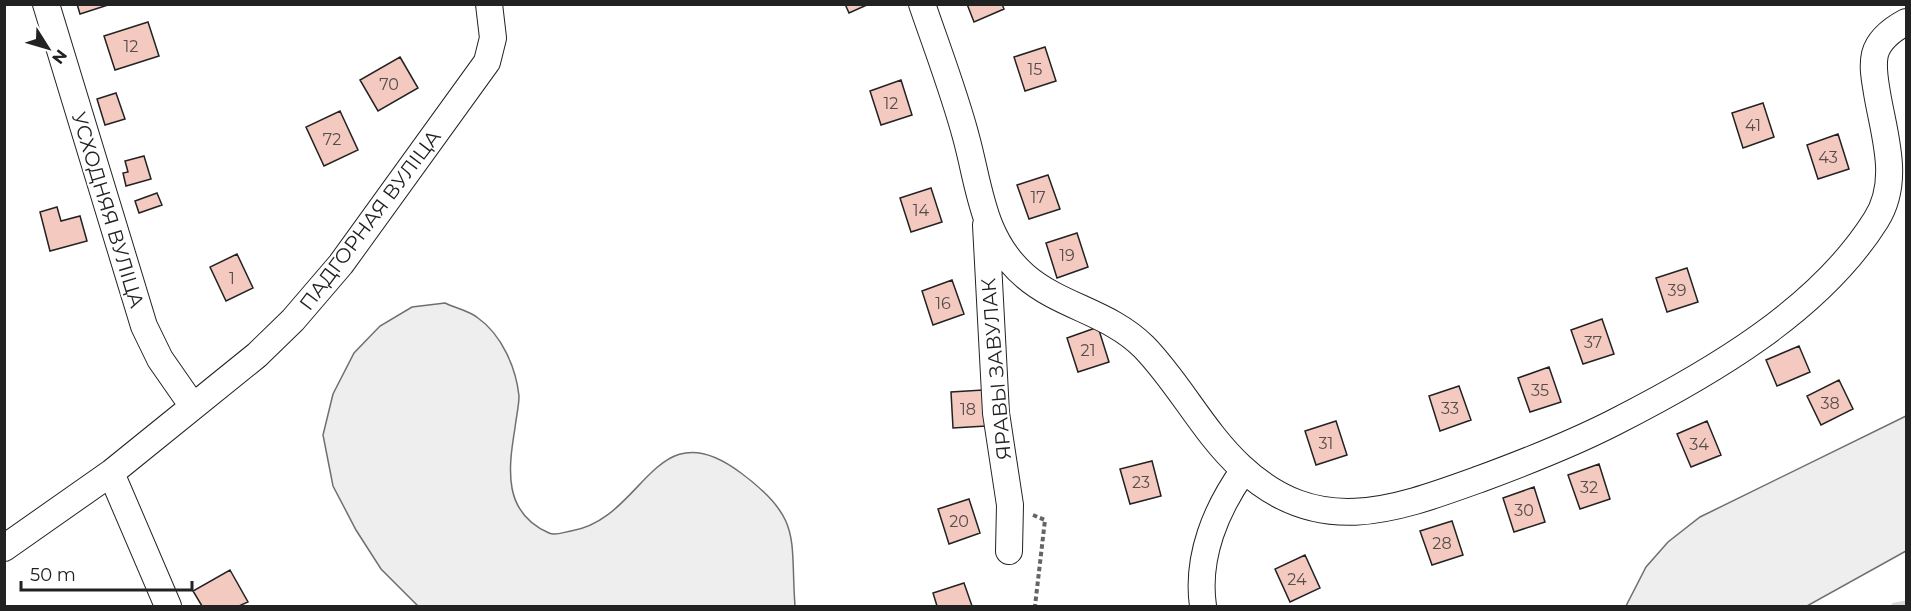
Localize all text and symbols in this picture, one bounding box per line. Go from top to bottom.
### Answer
north arrow [18,18,78,78]
house number: 12 [124,37,138,56]
text: N [48,46,71,68]
house number: 15 [1028,60,1042,79]
house number: 70 [379,75,399,94]
house number: 12 [884,94,898,113]
street label: УСХОДНЯЯ ВУЛІЦА [67,109,149,311]
house number: 41 [1745,116,1761,135]
street label: ПАДГОРНАЯ ВУЛІЦА [294,125,446,315]
house number: 72 [323,130,341,149]
house number: 43 [1818,148,1838,167]
house number: 17 [1030,188,1046,207]
house number: 14 [913,201,930,220]
house number: 19 [1059,246,1075,265]
house number: 1 [229,269,235,288]
street label: ЯРАВЫ ЗАВУЛАК [976,277,1016,461]
house number: 39 [1668,281,1686,300]
house number: 16 [935,294,951,313]
house number: 37 [1584,333,1602,352]
house number: 21 [1081,341,1095,360]
house number: 35 [1531,381,1549,400]
house number: 38 [1820,394,1840,413]
house number: 33 [1441,399,1459,418]
house number: 18 [960,400,976,419]
house number: 31 [1319,434,1333,453]
house number: 34 [1689,435,1709,454]
house number: 23 [1132,473,1150,492]
house number: 32 [1580,478,1598,497]
house number: 30 [1514,501,1534,520]
house number: 20 [949,512,969,531]
house number: 28 [1432,534,1452,553]
scale bar [21,554,192,592]
text: 50 m [30,564,76,586]
house number: 24 [1287,570,1307,589]

